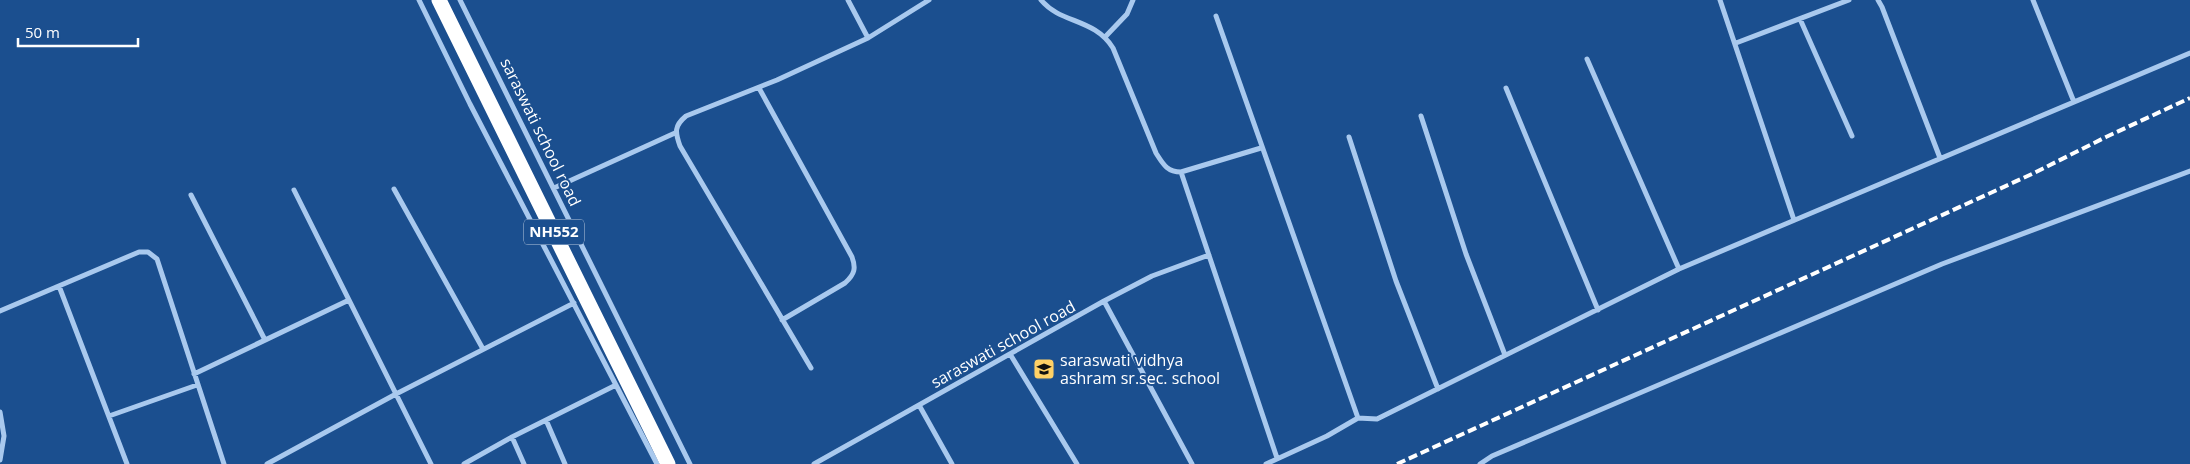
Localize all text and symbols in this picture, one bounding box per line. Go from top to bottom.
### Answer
scale bar [18,15,138,47]
text: 50 m [25,22,60,42]
street label: saraswati school road [496,54,586,210]
road number: NH552 [524,220,584,244]
street label: saraswati school road [927,295,1079,393]
place label: saraswati vidhya ashram sr.sec. school [1060,349,1220,389]
school or university icon: saraswati vidhya ashram sr.sec. school [1032,357,1056,381]

